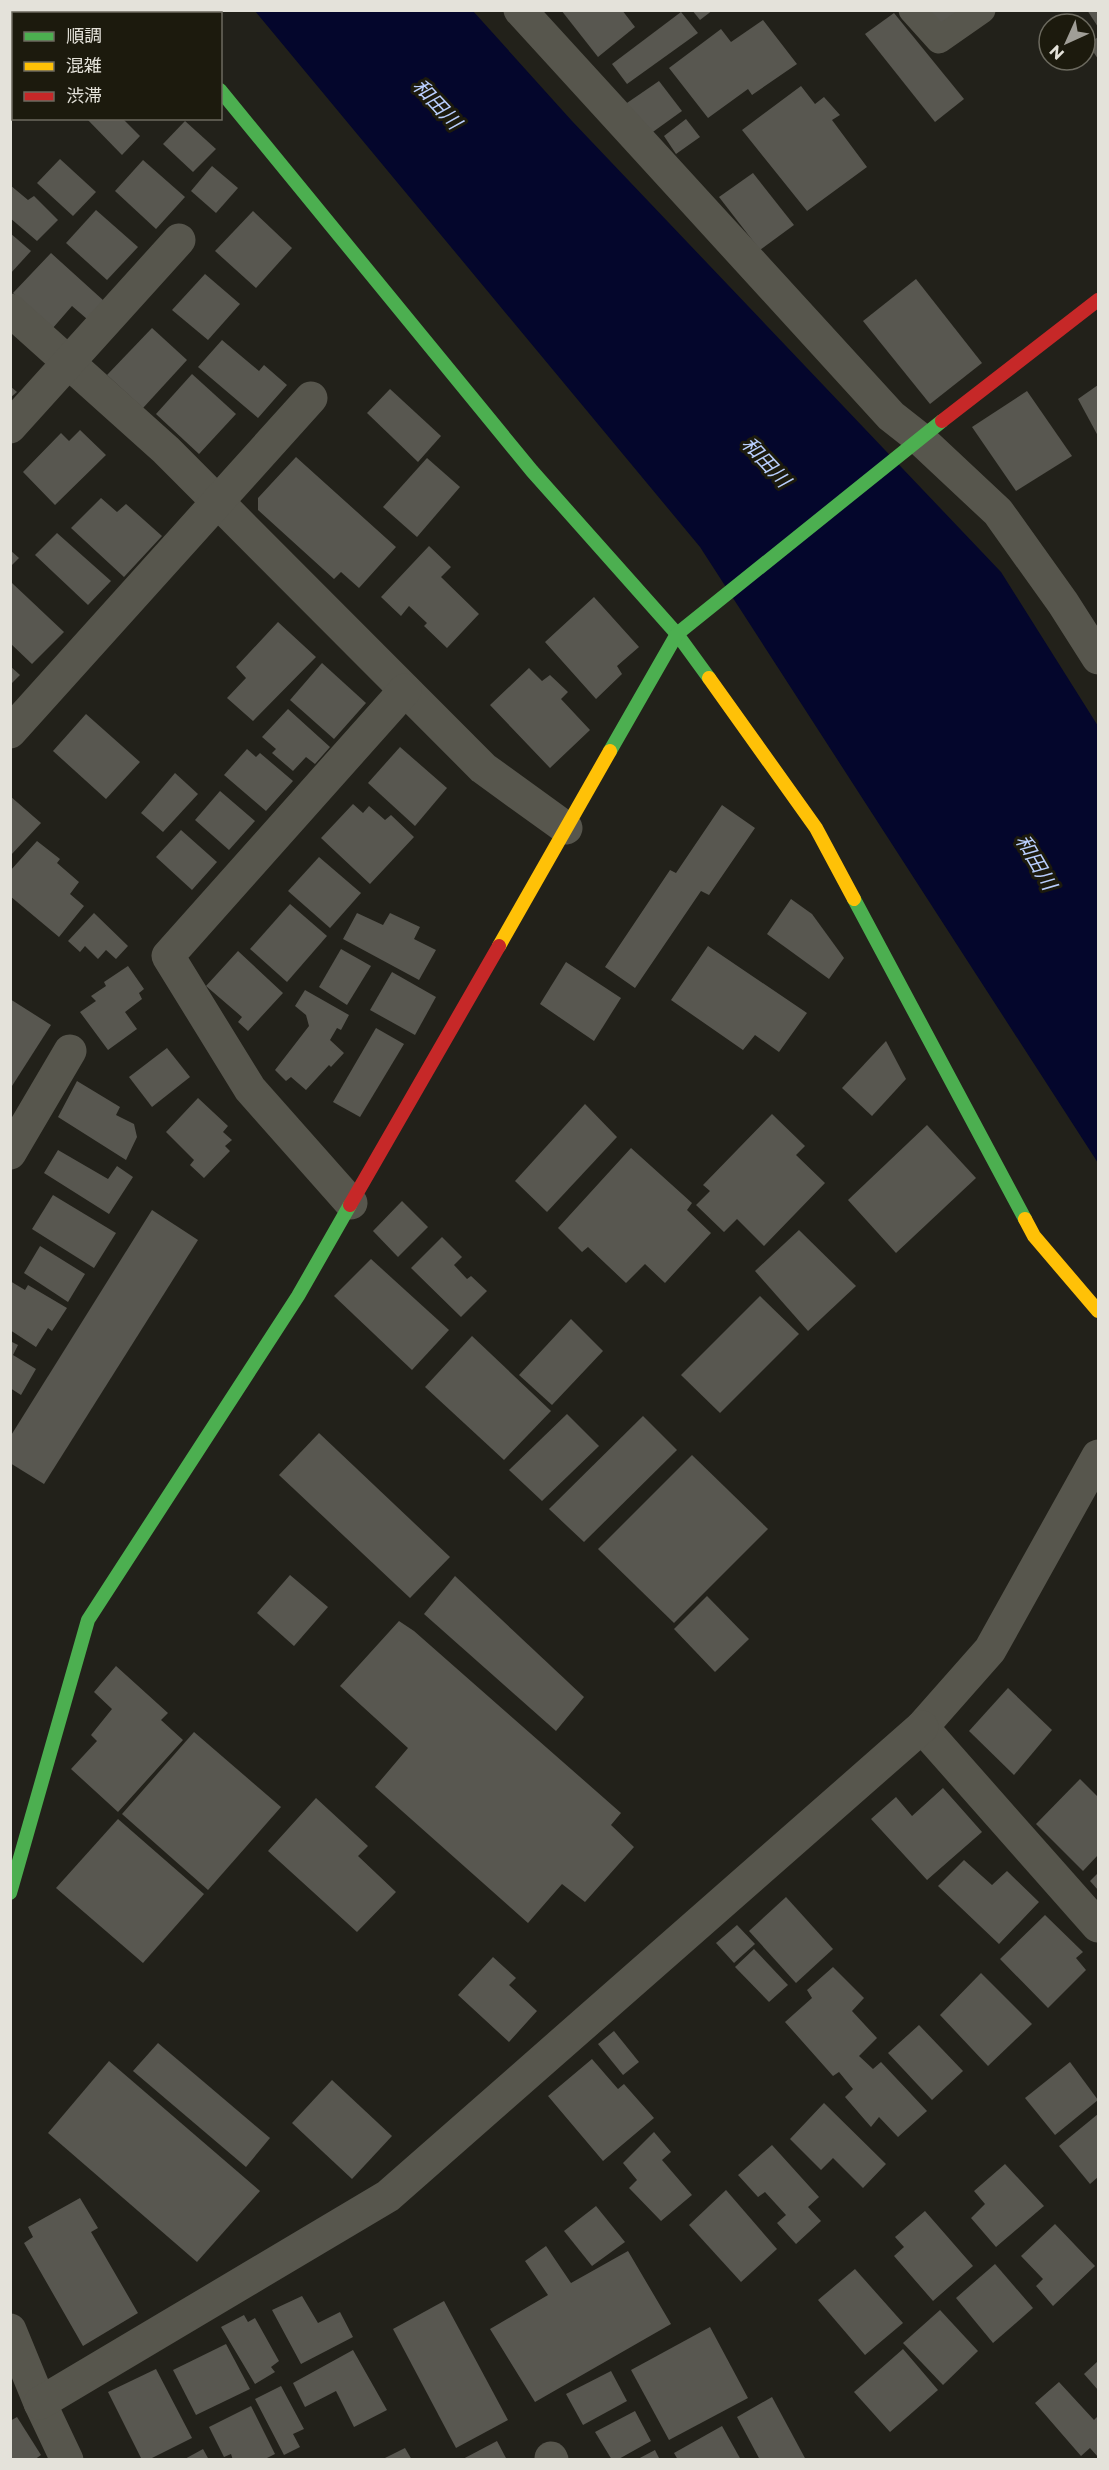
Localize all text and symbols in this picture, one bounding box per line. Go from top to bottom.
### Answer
legend [12,12,222,120]
north arrow [1037,12,1097,72]
text: 順調 [66,25,102,47]
text: N [1045,41,1068,64]
text: 混雑 [66,55,102,77]
water label: 和田川 [408,74,468,136]
text: 渋滞 [66,85,102,107]
water label: 和田川 [737,432,797,494]
water label: 和田川 [1011,830,1062,896]

